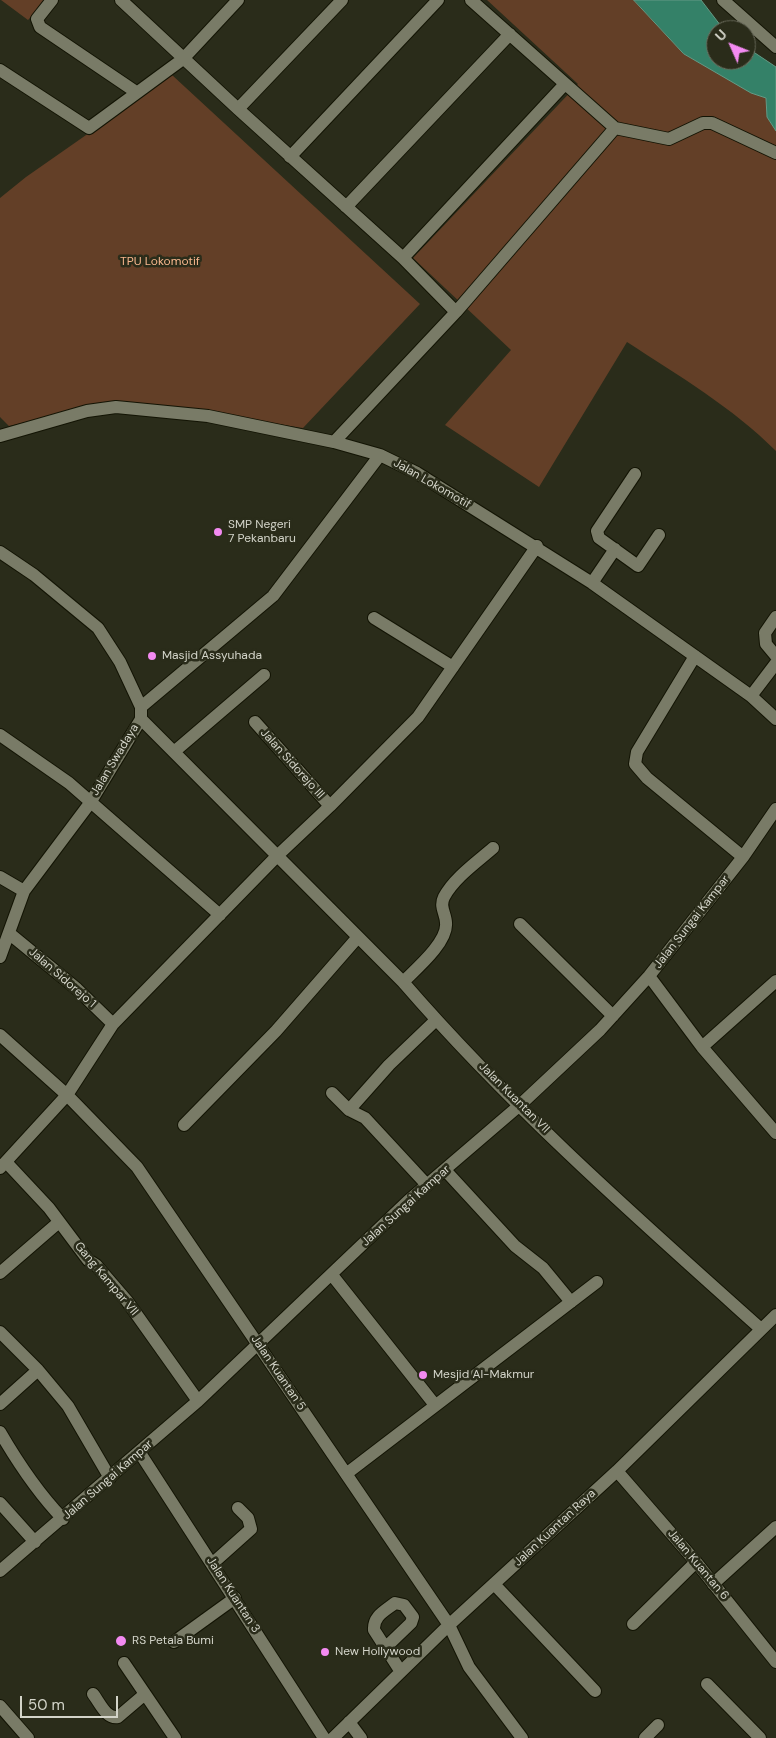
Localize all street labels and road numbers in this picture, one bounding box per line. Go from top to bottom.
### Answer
street label: Jalan Lokomotif [391,456,473,512]
street label: Jalan Swadaya [88,722,142,798]
street label: Jalan Sidorejo III [257,726,327,802]
street label: Jalan Sungai Kampar [651,873,733,971]
street label: Jalan Sidorejo 1 [25,945,99,1011]
street label: Jalan Kuantan VII [476,1060,552,1136]
street label: Jalan Sungai Kampar [359,1162,453,1250]
street label: Gang Kampar VII [71,1239,141,1319]
street label: Jalan Kuantan 5 [248,1333,308,1413]
street label: Jalan Sungai Kampar [60,1437,156,1523]
street label: Jalan Kuantan Raya [511,1486,599,1570]
street label: Jalan Kuantan 6 [664,1527,732,1603]
street label: Jalan Kuantan 3 [203,1554,263,1636]

